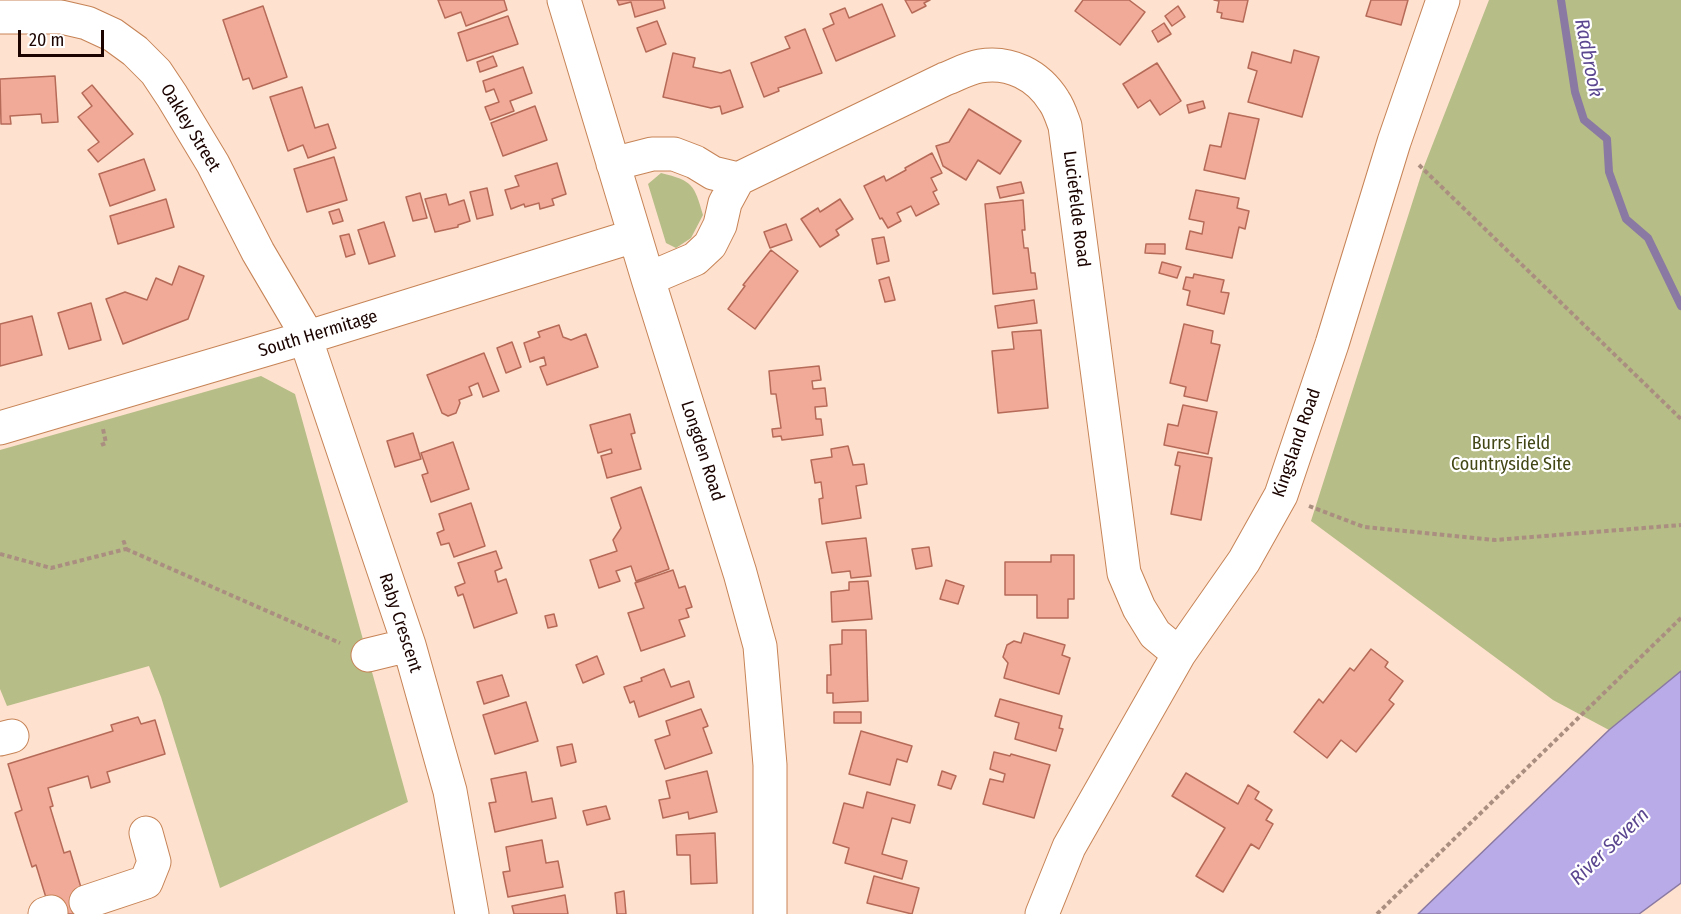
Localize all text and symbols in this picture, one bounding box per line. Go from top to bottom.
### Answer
water label: Radbrook [1569,17,1607,99]
scale bar [21,18,106,56]
text: 20 m [29,29,64,51]
street label: Oakley Street [155,80,225,176]
street label: Luciefelde Road [1058,150,1094,268]
street label: South Hermitage [256,306,380,362]
street label: Kingsland Road [1268,386,1326,500]
street label: Longden Road [676,398,728,504]
park label: Burrs Field Countryside Site [1451,433,1571,476]
street label: Raby Crescent [374,571,426,675]
water label: River Severn [1566,803,1654,891]

